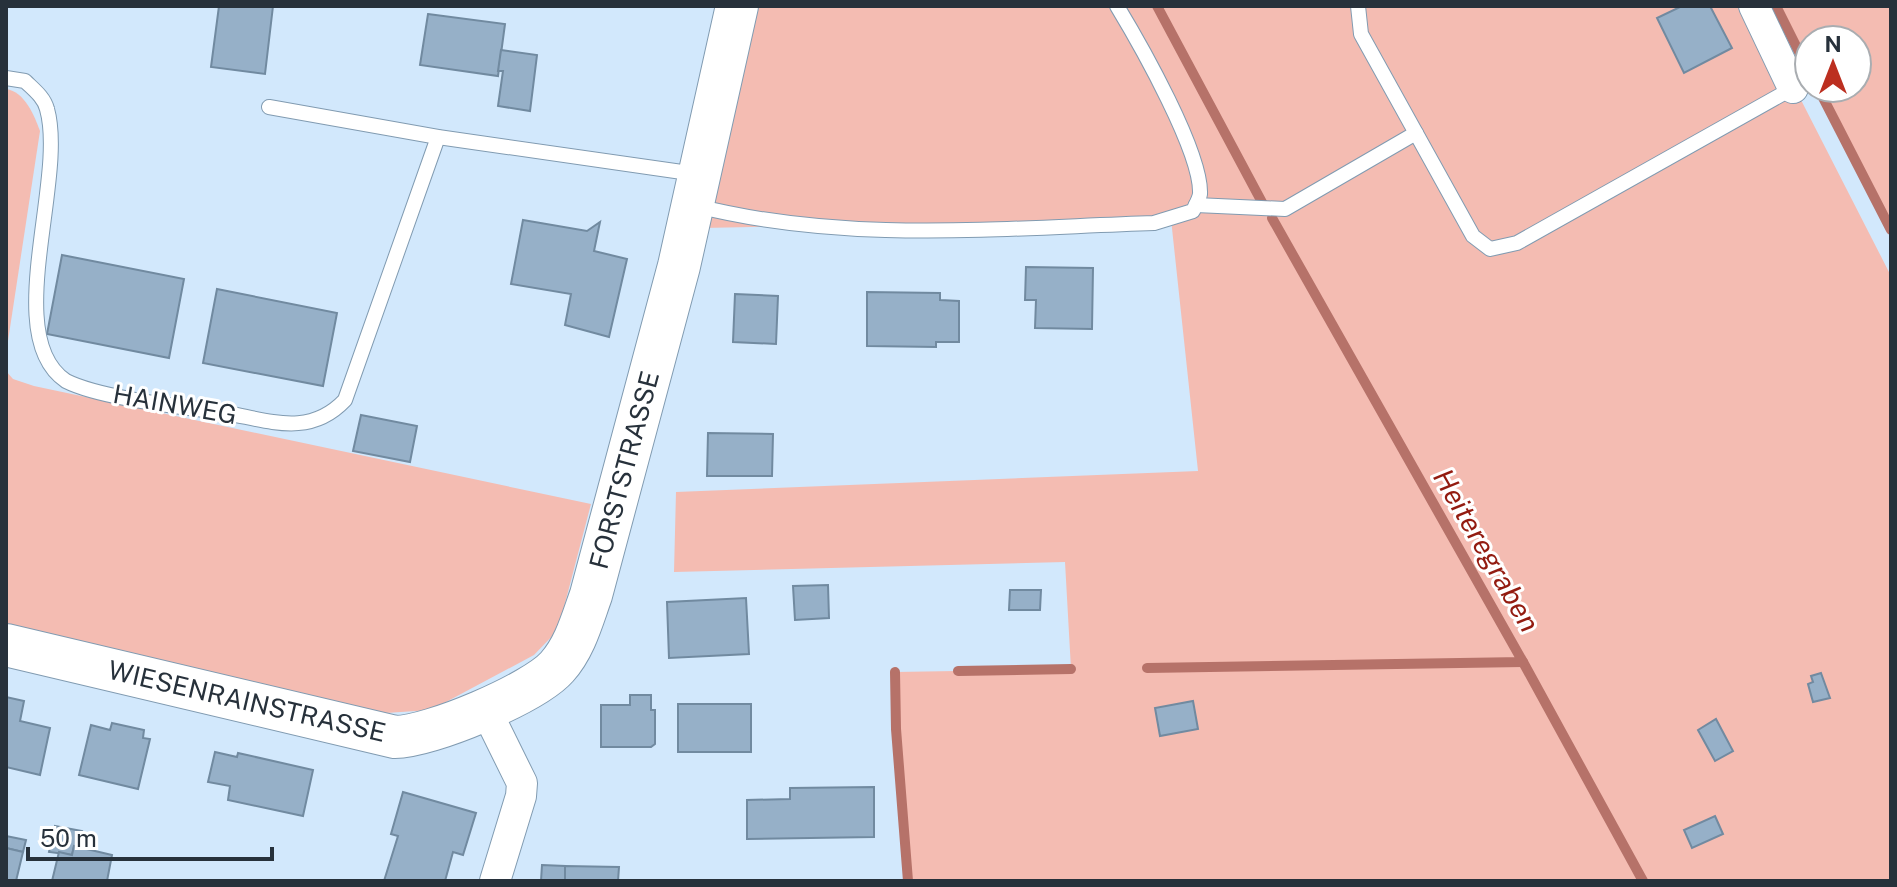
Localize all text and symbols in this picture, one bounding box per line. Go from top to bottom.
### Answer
north arrow [1793,24,1873,104]
text: N [1824,31,1842,57]
street label: FORSTSTRASSE [583,368,665,572]
street label: HAINWEG [111,378,239,430]
water label: Heiteregraben [1427,463,1547,637]
street label: WIESENRAINSTRASSE [105,654,389,748]
scale bar [28,811,272,861]
text: 50 m [40,824,97,852]

